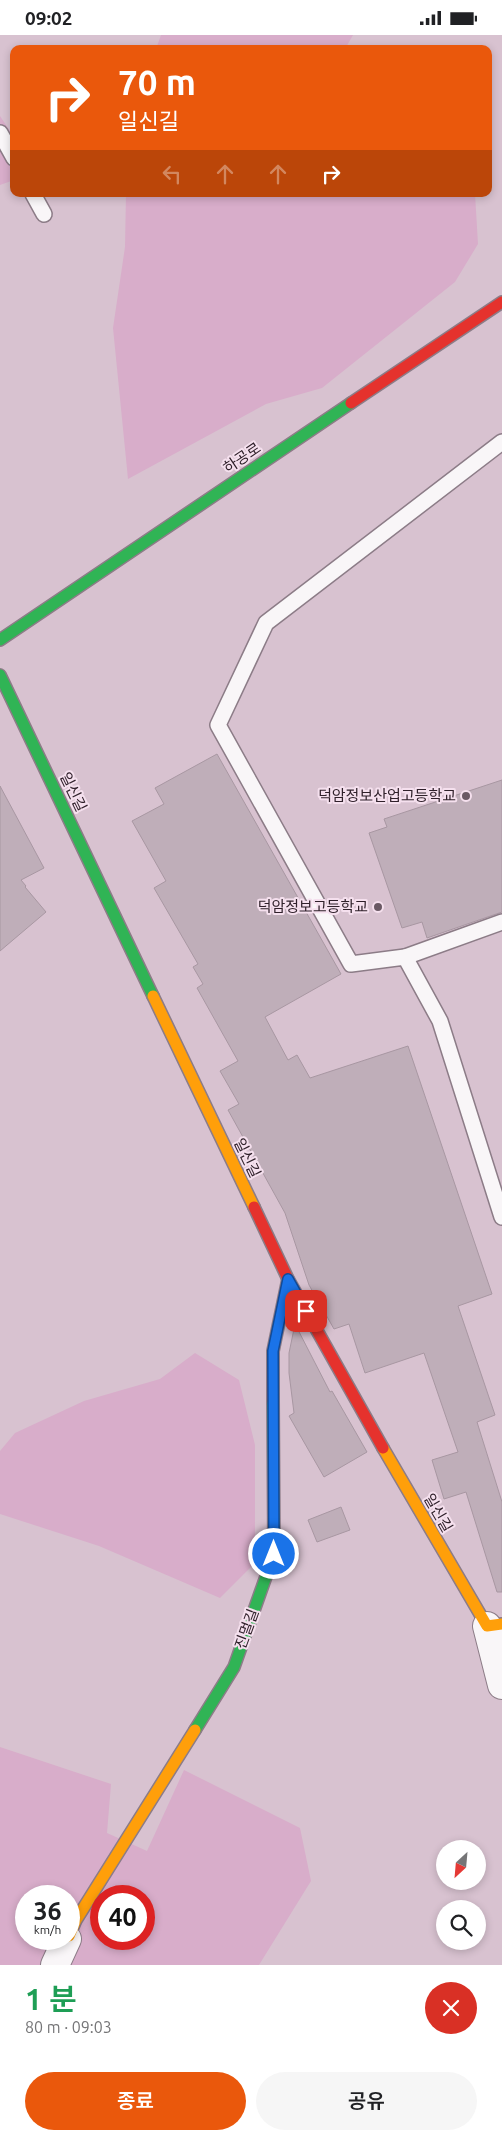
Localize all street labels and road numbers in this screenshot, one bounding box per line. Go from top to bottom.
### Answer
street label: 하공로 [220,439,264,476]
street label: 일신길 [57,769,90,814]
street label: 일신길 [231,1135,264,1180]
street label: 일신길 [421,1491,456,1535]
street label: 진멀길 [231,1606,262,1651]

